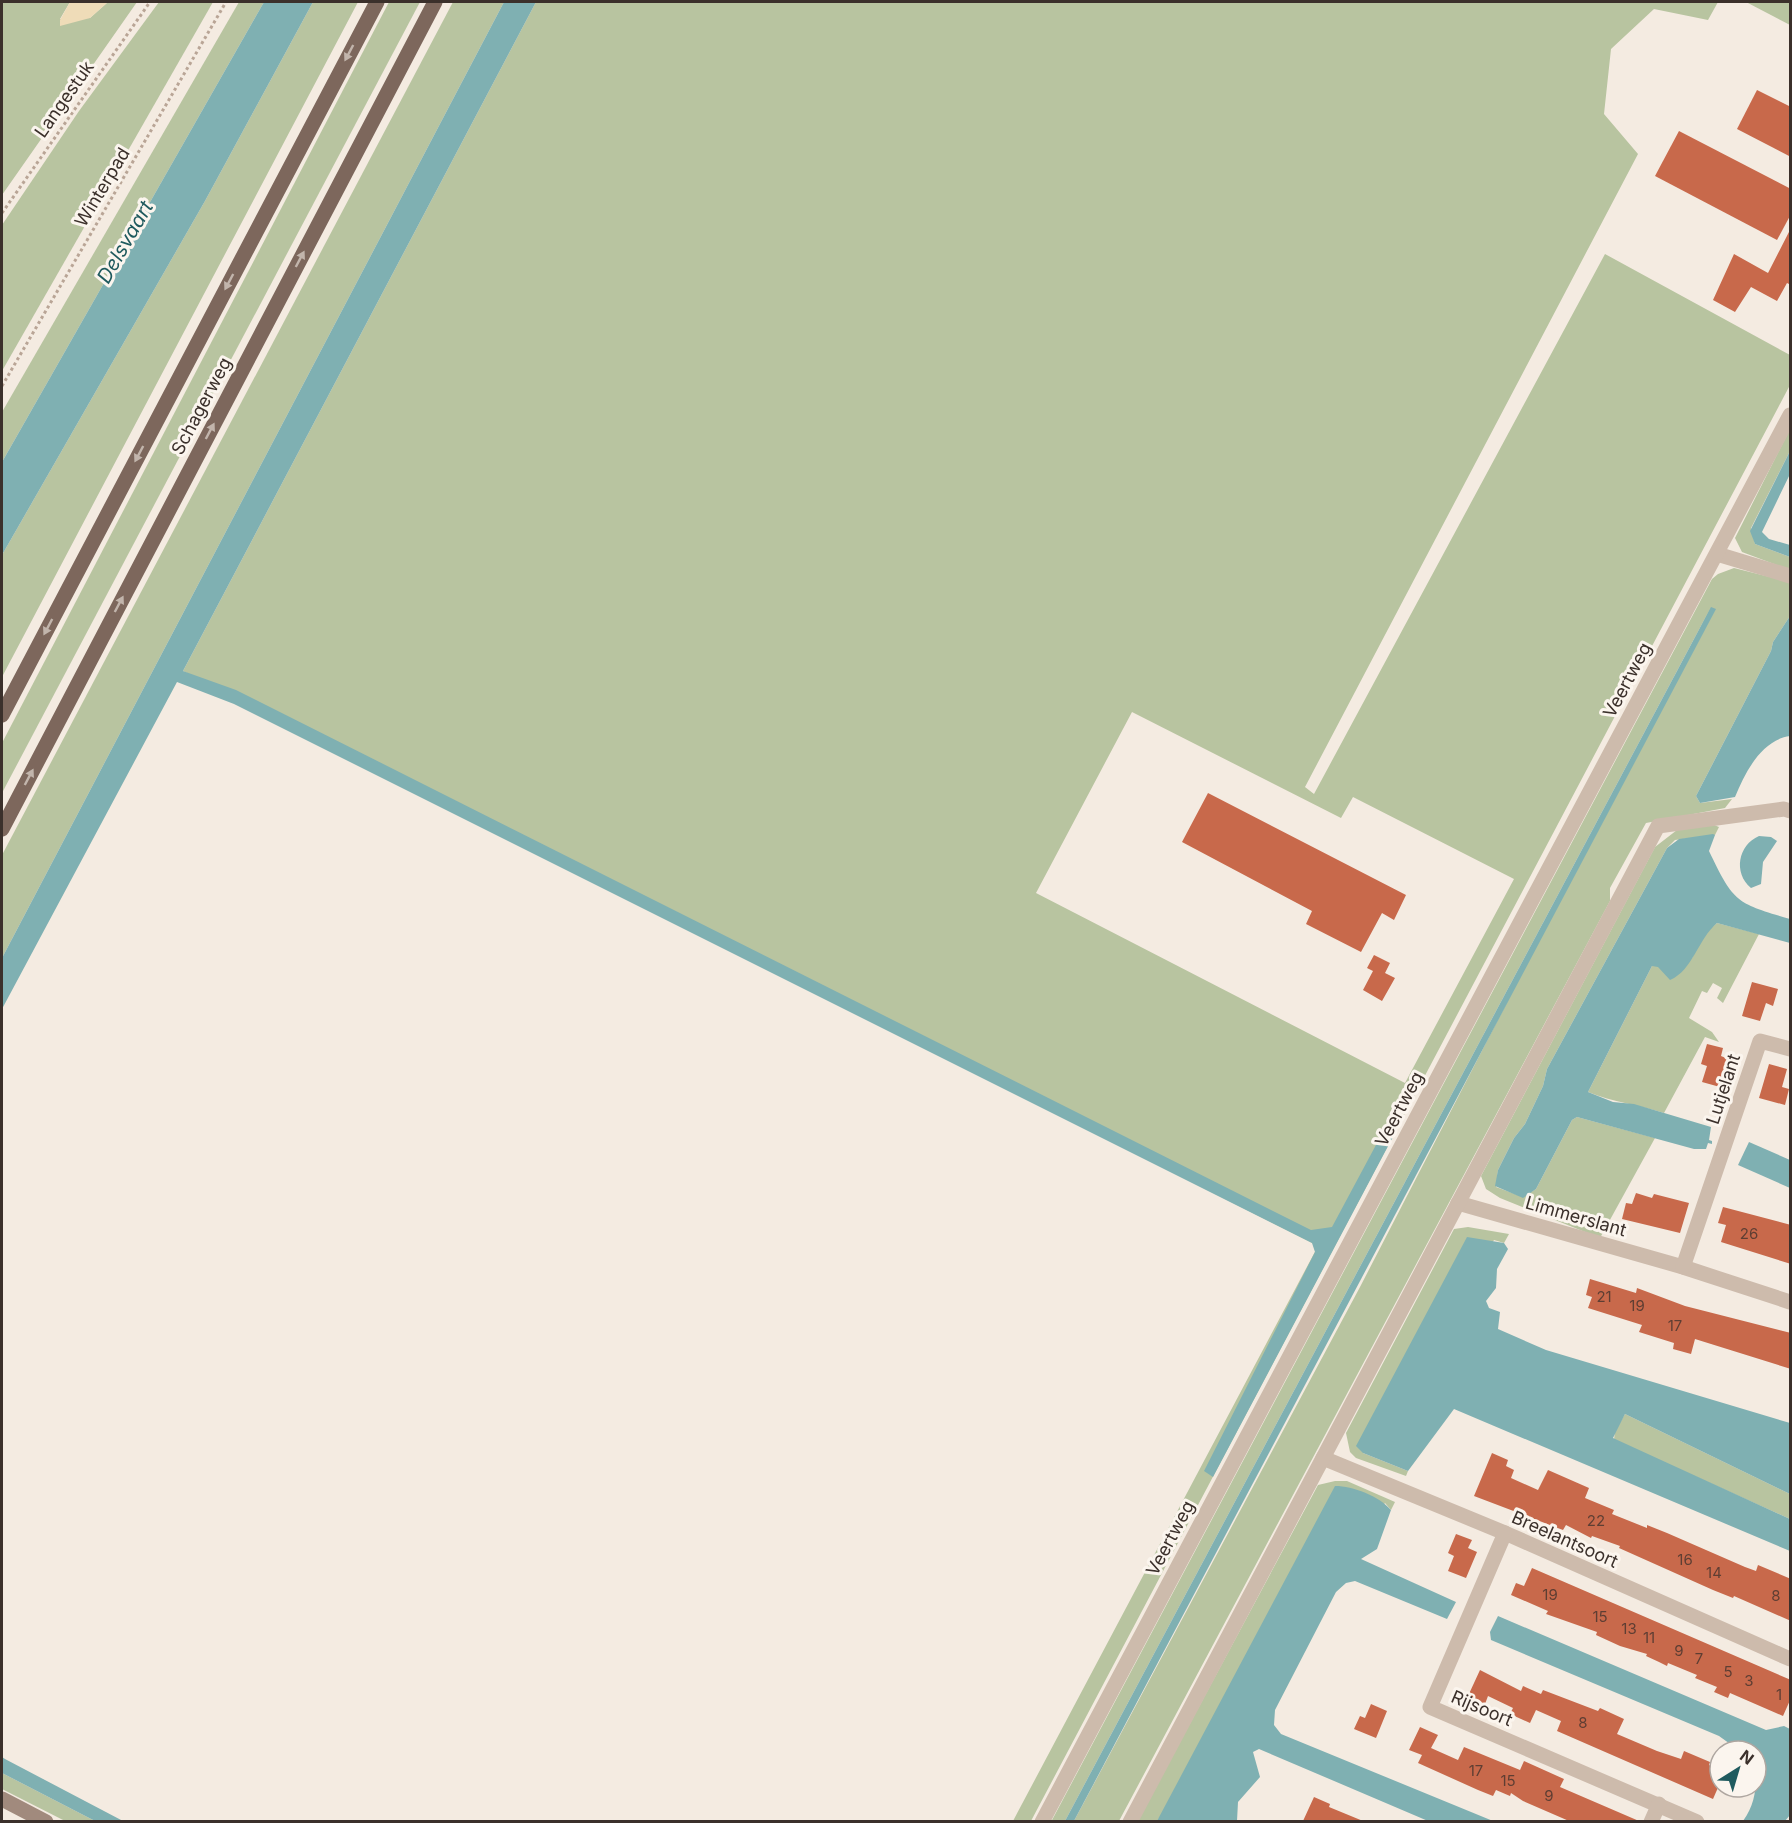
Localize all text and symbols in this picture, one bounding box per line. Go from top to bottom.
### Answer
one-way arrow [344,45,354,62]
street label: Langestuk [30,57,98,141]
street label: Winterpad [70,144,134,230]
water label: Delsvaart [92,196,158,287]
one-way arrow [295,250,305,267]
one-way arrow [224,273,234,290]
street label: Schagerweg [167,354,235,458]
one-way arrow [205,423,214,440]
one-way arrow [134,446,143,463]
one-way arrow [114,595,124,612]
one-way arrow [43,619,53,636]
street label: Veertweg [1599,639,1655,721]
one-way arrow [24,768,34,785]
street label: Lutjelant [1702,1051,1744,1127]
street label: Veertweg [1371,1068,1427,1150]
street label: Limmerslant [1523,1192,1629,1240]
house number: 26 [1740,1224,1758,1243]
house number: 21 [1596,1287,1612,1306]
house number: 19 [1629,1296,1645,1315]
house number: 17 [1668,1316,1682,1335]
street label: Veertweg [1142,1497,1198,1579]
street label: Breelantsoort [1509,1506,1621,1572]
house number: 22 [1587,1511,1605,1530]
house number: 16 [1677,1550,1693,1569]
house number: 14 [1706,1563,1722,1582]
house number: 19 [1542,1585,1558,1604]
house number: 8 [1771,1586,1781,1605]
house number: 15 [1592,1607,1608,1626]
house number: 13 [1621,1619,1637,1638]
house number: 11 [1643,1628,1655,1647]
house number: 9 [1674,1641,1684,1660]
house number: 7 [1695,1649,1703,1668]
house number: 5 [1723,1662,1733,1681]
house number: 3 [1744,1671,1754,1690]
house number: 1 [1776,1685,1782,1704]
street label: Rijsoort [1448,1686,1516,1730]
house number: 8 [1578,1713,1588,1732]
north arrow [1708,1739,1768,1799]
text: N [1736,1745,1758,1769]
house number: 17 [1469,1761,1483,1780]
house number: 15 [1500,1771,1516,1790]
house number: 9 [1544,1786,1554,1805]

